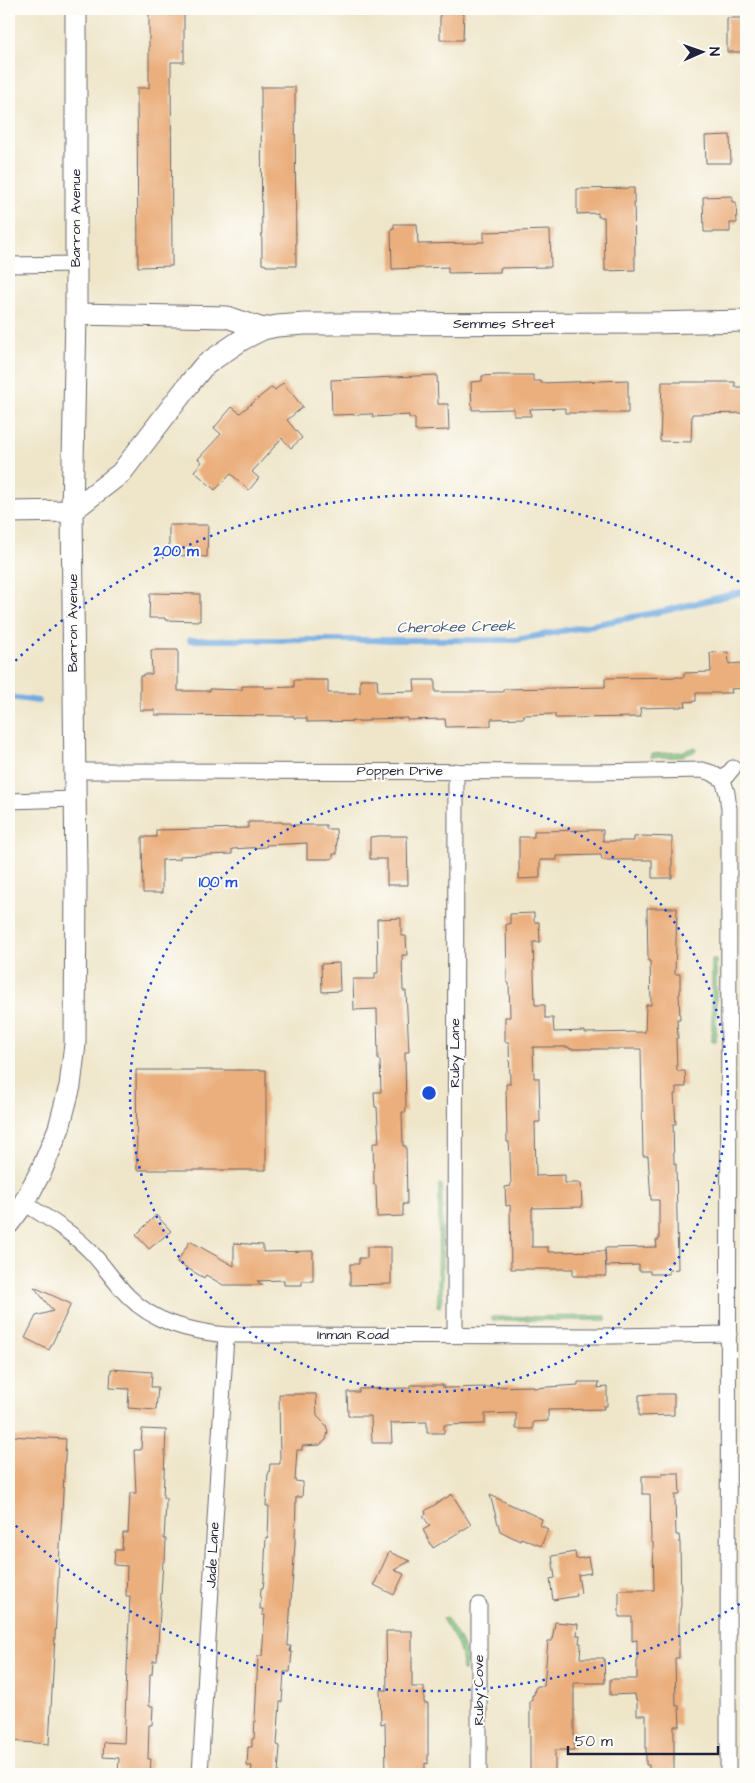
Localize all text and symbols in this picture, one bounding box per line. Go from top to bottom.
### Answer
north arrow [678,28,728,78]
text: N [704,47,724,57]
street label: Barron Avenue [66,168,86,267]
street label: Semmes Street [453,314,555,334]
text: 200 m [152,541,199,562]
street label: Barron Avenue [63,573,83,672]
water label: Cherokee Creek [396,615,516,639]
street label: Poppen Drive [357,761,444,781]
text: 100 m [199,872,238,893]
street label: Ruby Lane [445,1018,465,1088]
centre of rings [420,1084,438,1102]
street label: Inman Road [317,1325,389,1345]
street label: Jade Lane [201,1521,225,1589]
street label: Ruby Cove [469,1654,489,1725]
scale bar [568,1723,718,1755]
text: 50 m [575,1731,613,1752]

